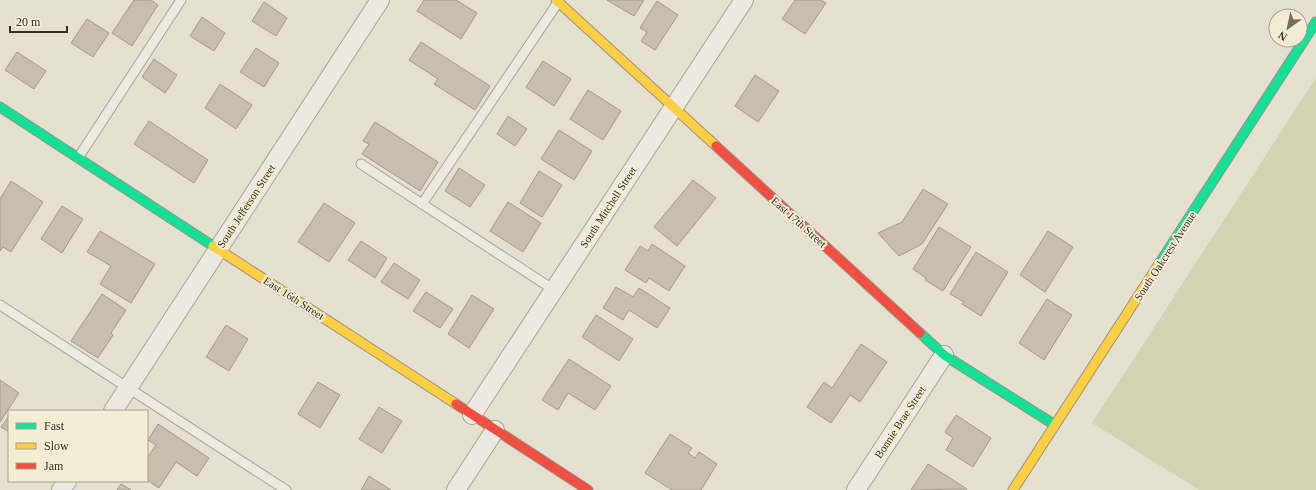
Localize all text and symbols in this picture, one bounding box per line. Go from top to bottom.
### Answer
scale bar [10,8,67,34]
north arrow [1268,8,1308,48]
text: 20 m [16,15,41,29]
text: N [1276,29,1289,44]
street label: South Jefferson Street [215,162,277,250]
street label: South Mitchell Street [577,164,639,250]
street label: East 17th Street [769,194,829,250]
street label: South Oakcrest Avenue [1132,209,1198,302]
street label: East 16th Street [262,274,326,322]
street label: Bonnie Brae Street [872,384,928,460]
legend [8,410,148,482]
text: Fast [44,419,65,433]
text: Slow [44,439,69,453]
text: Jam [44,459,64,473]

